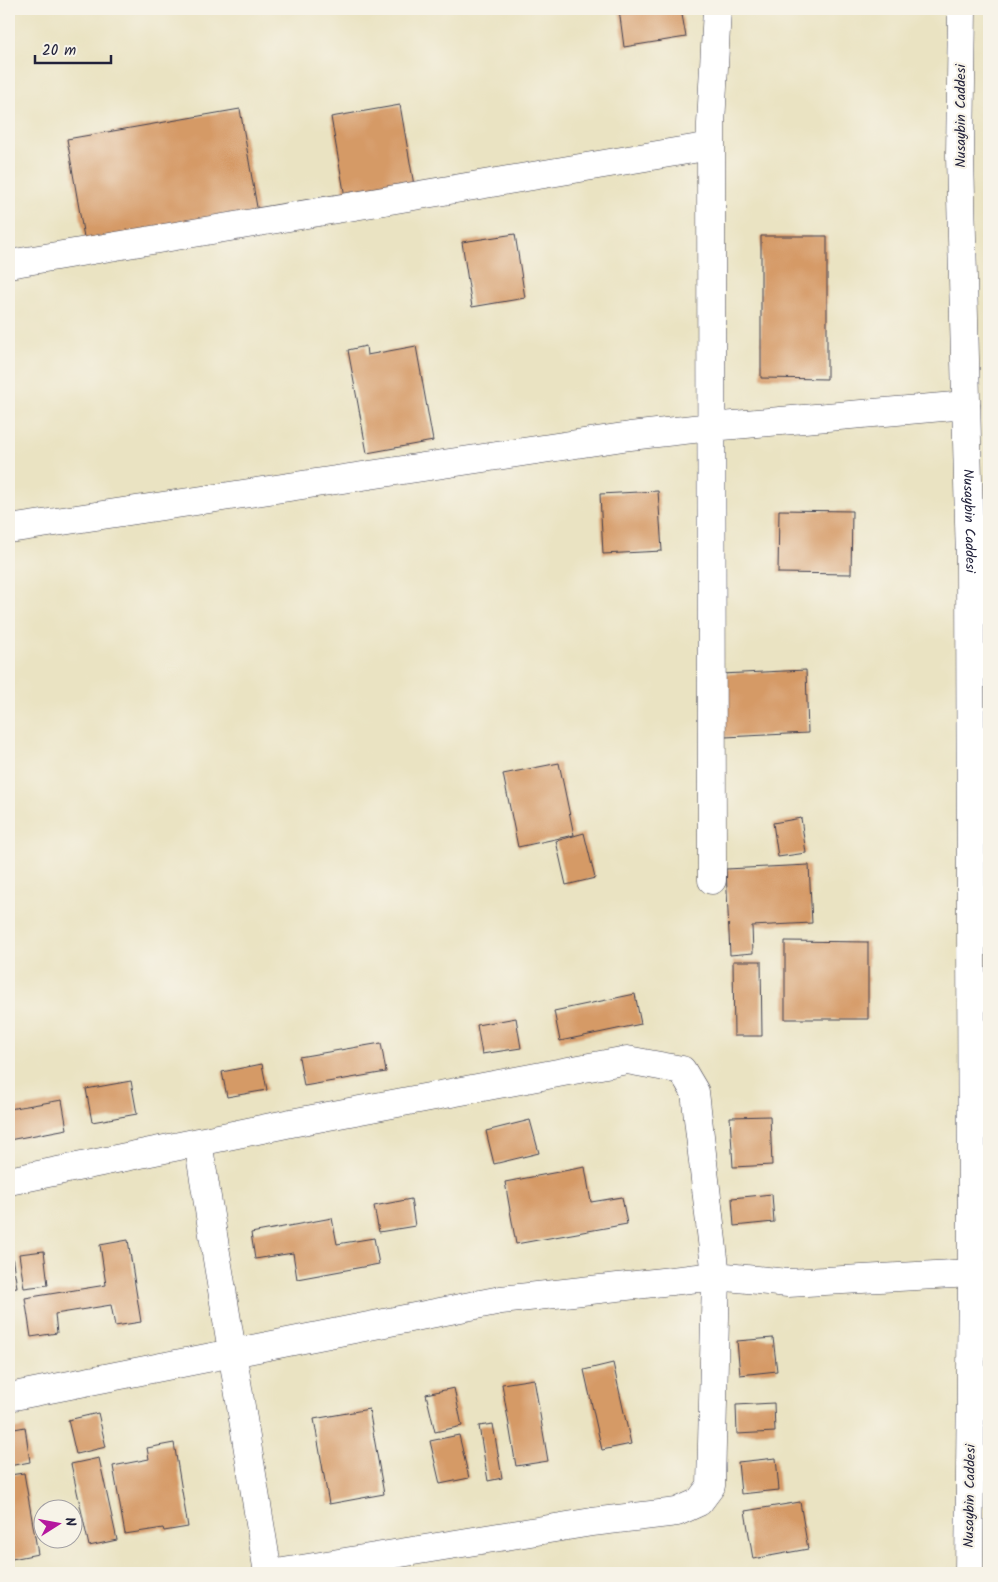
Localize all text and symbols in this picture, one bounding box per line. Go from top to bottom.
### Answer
scale bar [35,32,111,64]
text: 20 m [42,39,76,63]
street label: Nusaybin Caddesi [950,64,972,168]
street label: Nusaybin Caddesi [957,469,981,573]
street label: Nusaybin Caddesi [958,1443,982,1548]
north arrow [32,1500,82,1550]
text: N [58,1515,81,1528]

